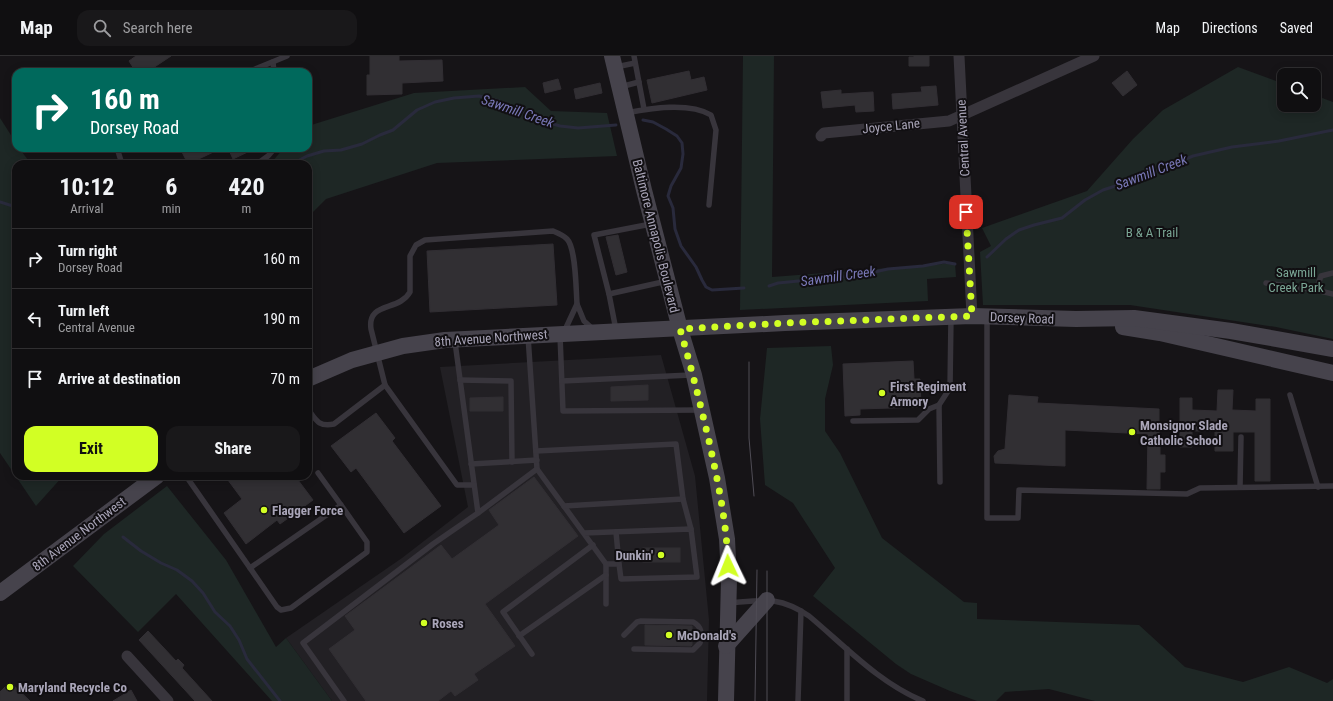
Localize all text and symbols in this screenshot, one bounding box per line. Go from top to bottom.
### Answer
search box [77,10,357,46]
text: Map [20,16,53,39]
icon: search [91,17,113,39]
text: Search here [123,19,193,37]
text: Map [1156,20,1180,36]
text: Directions [1202,20,1258,36]
text: Saved [1280,20,1313,36]
map controls [1277,68,1321,112]
button: search [1277,68,1321,112]
text: 160 m [90,83,160,116]
icon: right [24,84,76,136]
water label: Sawmill Creek [480,91,557,131]
street label: Central Avenue [953,99,973,177]
street label: Joyce Lane [861,116,921,136]
text: Dorsey Road [90,117,179,138]
water label: Sawmill Creek [1113,151,1190,193]
street label: Baltimore Annapolis Boulevard [630,158,682,314]
text: 10:12 [59,173,114,201]
text: 6 [165,173,177,201]
text: 420 [228,173,265,201]
pin [949,195,983,229]
text: Arrival [70,201,103,216]
text: min [162,201,181,216]
text: m [242,201,251,216]
icon: arrive [955,201,977,223]
park label: B & A Trail [1126,225,1178,240]
text: Turn right [58,242,117,260]
icon: right [24,248,46,270]
text: 160 m [263,250,300,268]
text: Dorsey Road [58,260,122,275]
water label: Sawmill Creek [799,263,877,289]
park label: Sawmill Creek Park [1268,265,1324,295]
text: Turn left [58,302,109,320]
icon: left [24,308,46,330]
street label: Dorsey Road [990,309,1054,327]
text: 190 m [263,310,300,328]
text: Central Avenue [58,320,135,335]
street label: 8th Avenue Northwest [434,327,548,349]
icon: arrive [24,368,46,390]
text: Arrive at destination [58,370,181,388]
text: 70 m [270,370,300,388]
place label: First Regiment Armory [890,379,966,409]
marker: First Regiment Armory [877,388,887,398]
place label: Monsignor Slade Catholic School [1140,418,1228,448]
button: Exit [24,426,158,472]
button: Share [166,426,300,472]
marker: Monsignor Slade Catholic School [1127,427,1137,437]
street label: 8th Avenue Northwest [29,494,129,574]
place label: Flagger Force [272,503,343,518]
marker: Flagger Force [259,505,269,515]
position arrow [707,545,749,587]
place label: Dunkin' [615,548,653,563]
marker: Dunkin' [656,550,666,560]
place label: Roses [432,616,464,631]
marker: Roses [419,618,429,628]
place label: McDonald's [677,628,736,643]
marker: McDonald's [664,630,674,640]
place label: Maryland Recycle Co [18,680,127,695]
marker: Maryland Recycle Co [5,682,15,692]

